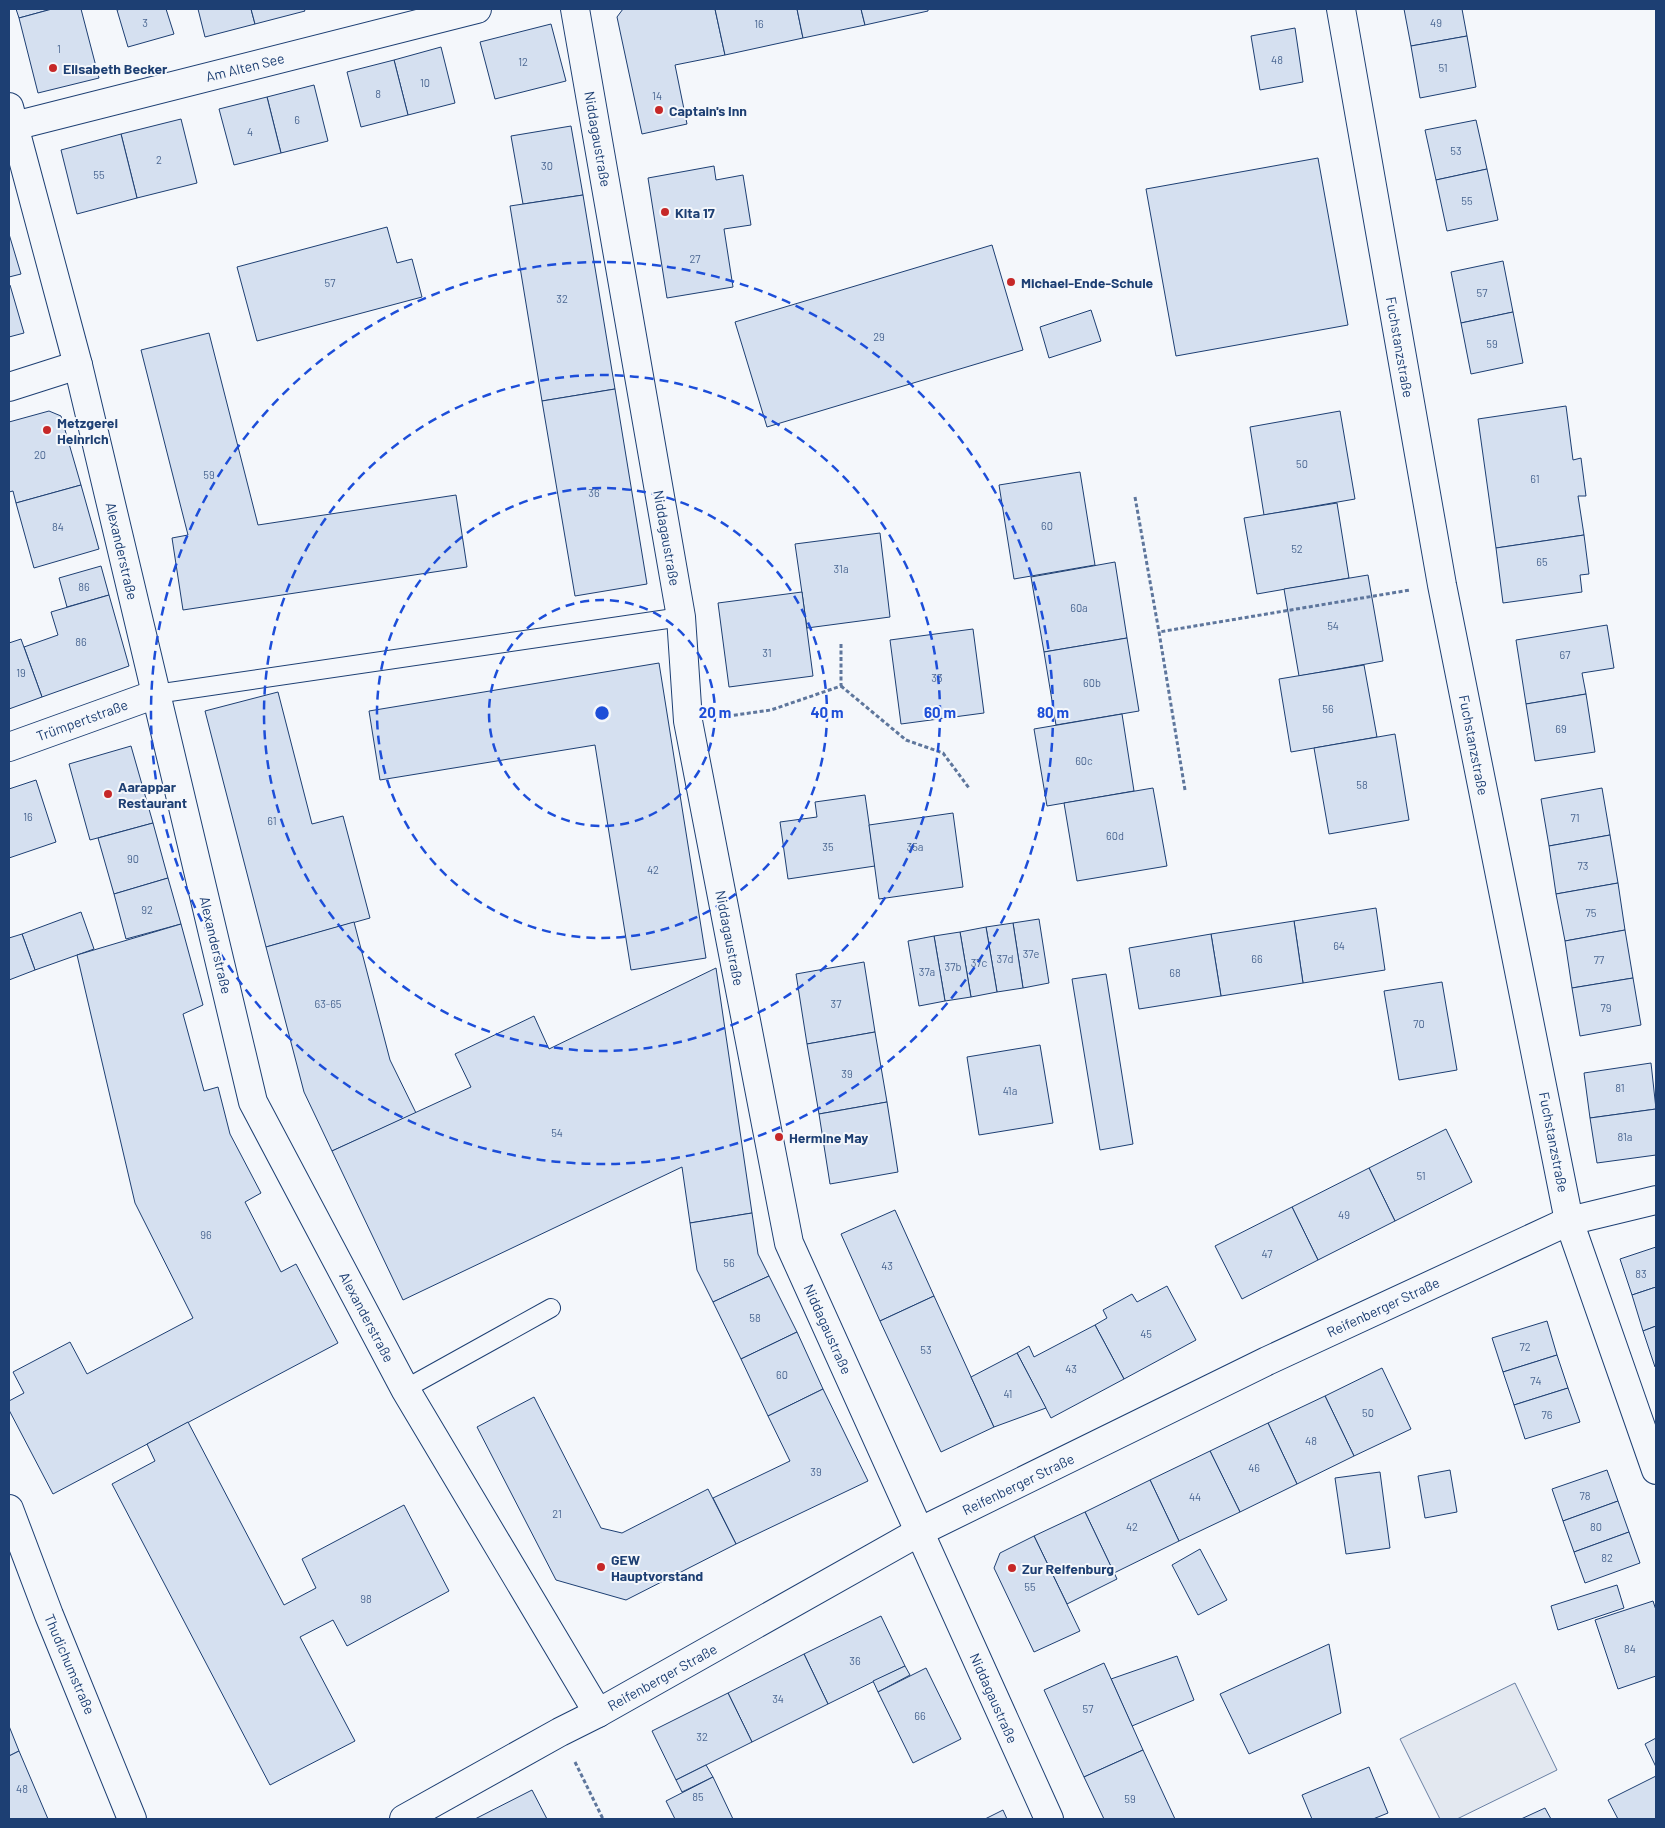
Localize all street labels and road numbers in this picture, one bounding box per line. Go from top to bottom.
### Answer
street label: Am Alten See [204,49,286,85]
street label: Niddagaustraße [581,90,615,188]
street label: Fuchstanzstraße [1383,295,1417,399]
street label: Niddagaustraße [650,489,684,587]
street label: Alexanderstraße [103,500,141,602]
street label: Fuchstanzstraße [1456,693,1492,797]
street label: Trümpertstraße [34,696,130,744]
street label: Niddagaustraße [712,889,748,987]
street label: Alexanderstraße [197,894,235,996]
street label: Fuchstanzstraße [1536,1090,1572,1194]
street label: Alexanderstraße [336,1269,398,1365]
street label: Reifenberger Straße [1324,1273,1442,1341]
street label: Niddagaustraße [801,1281,855,1377]
street label: Reifenberger Straße [959,1450,1077,1518]
street label: Thudichumstraße [41,1611,99,1717]
street label: Reifenberger Straße [604,1640,720,1714]
street label: Niddagaustraße [967,1650,1021,1746]

